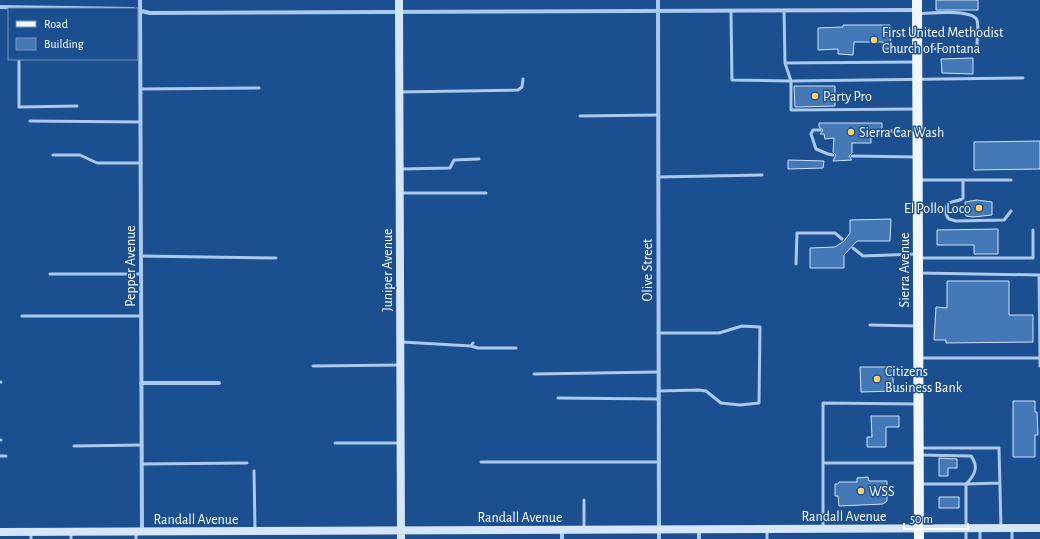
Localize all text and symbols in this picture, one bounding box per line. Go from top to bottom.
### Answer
legend [8,8,138,60]
text: Road [44,18,68,30]
place label: First United Methodist Church of Fontana [882,26,1004,56]
marker: First United Methodist Church of Fontana [869,35,879,45]
text: Building [44,38,84,50]
place label: Party Pro [823,90,872,104]
marker: Party Pro [810,91,820,101]
place label: Sierra Car Wash [859,126,944,140]
marker: Sierra Car Wash [846,127,856,137]
place label: El Pollo Loco [904,202,971,216]
marker: El Pollo Loco [974,203,984,213]
street label: Pepper Avenue [124,225,138,307]
street label: Juniper Avenue [381,228,395,312]
street label: Sierra Avenue [898,233,912,307]
street label: Olive Street [641,238,655,302]
place label: Citizens Business Bank [885,365,963,395]
marker: Citizens Business Bank [872,374,882,384]
place label: WSS [869,485,895,499]
marker: WSS [856,486,866,496]
scale bar [904,505,968,531]
street label: Randall Avenue [802,510,886,524]
street label: Randall Avenue [478,511,562,525]
street label: Randall Avenue [154,513,238,527]
text: 50 m [910,513,933,525]

